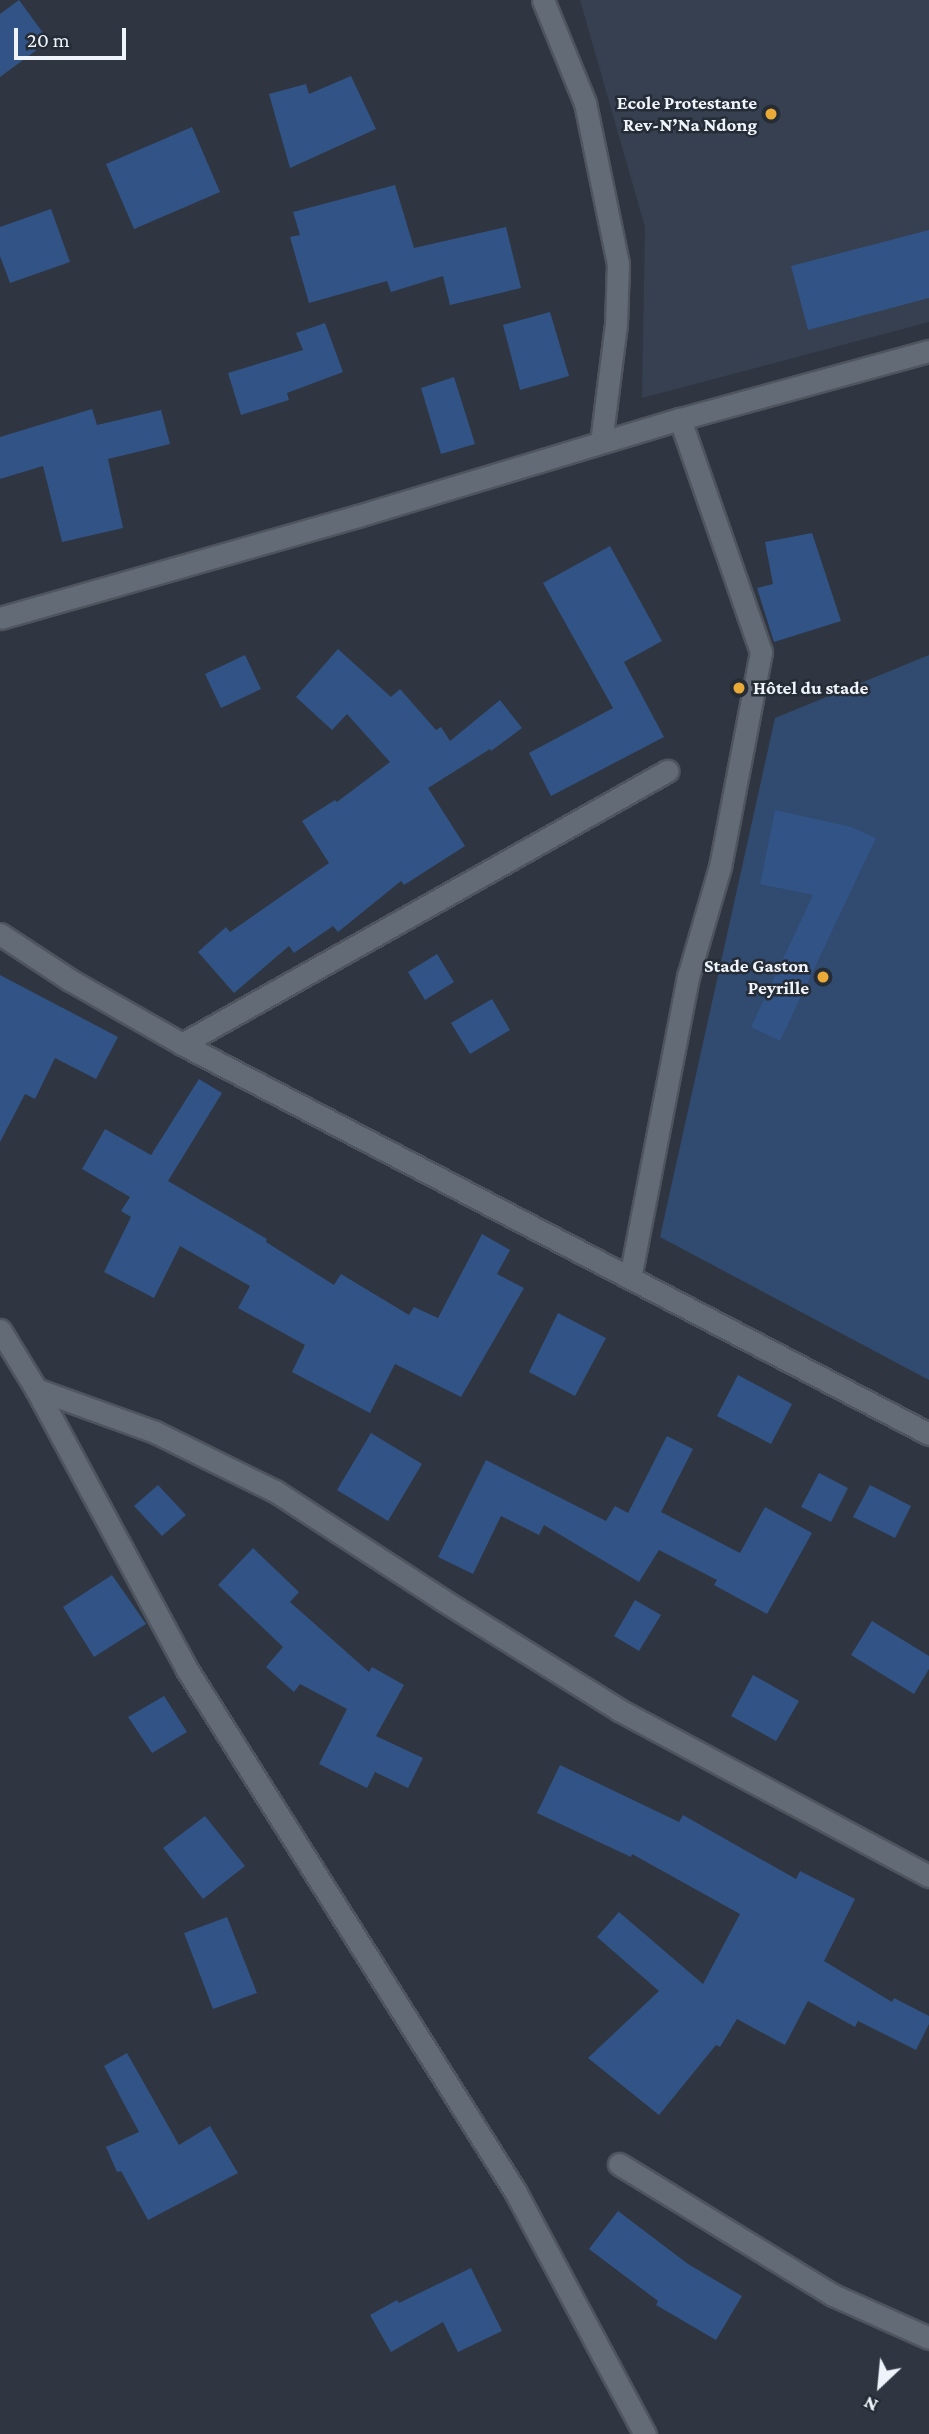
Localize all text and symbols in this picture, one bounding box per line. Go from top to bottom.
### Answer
scale bar [18,14,130,58]
text: 20 m [27,28,70,52]
place label: Ecole Protestante Rev-N’Na Ndong [617,92,757,136]
marker: Ecole Protestante Rev-N’Na Ndong [763,106,779,122]
place label: Hôtel du stade [753,677,868,699]
marker: Hôtel du stade [731,680,747,696]
place label: Stade Gaston Peyrille [704,955,809,999]
marker: Stade Gaston Peyrille [815,969,831,985]
north arrow [845,2350,915,2420]
text: N [860,2392,881,2417]

